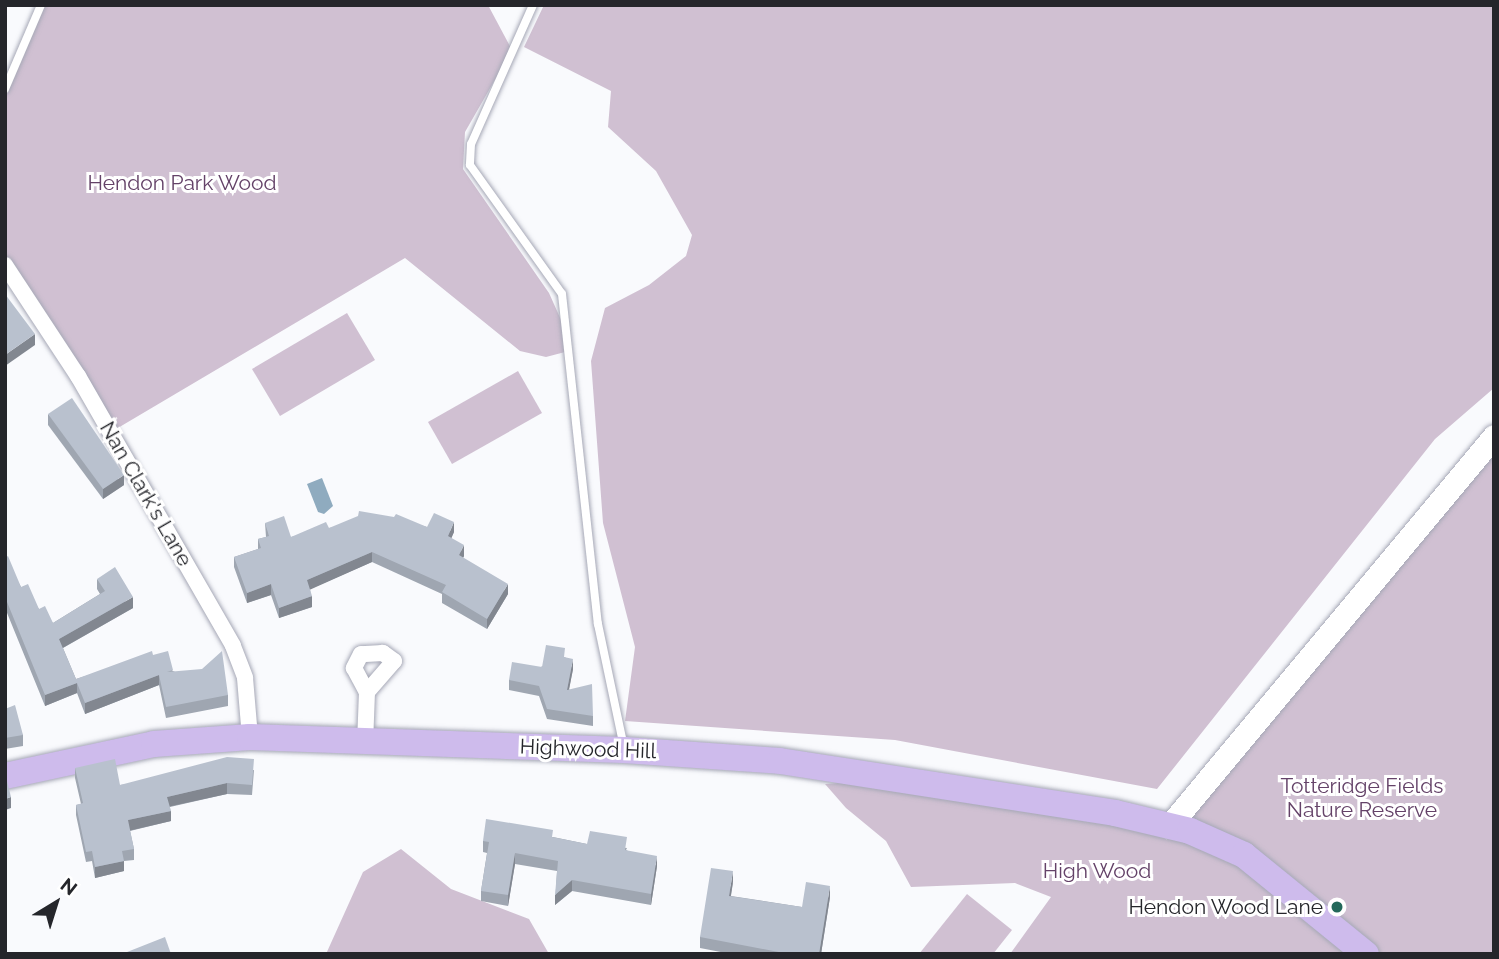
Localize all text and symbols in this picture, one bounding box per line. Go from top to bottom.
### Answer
park label: Hendon Park Wood [87,170,277,196]
street label: Nan Clark's Lane [94,417,198,571]
street label: Highwood Hill [519,734,657,764]
park label: Totteridge Fields Nature Reserve [1281,773,1443,823]
park label: High Wood [1042,858,1152,884]
north arrow [21,868,91,938]
text: N [56,873,81,900]
place label: Hendon Wood Lane [1128,894,1323,920]
marker: Hendon Wood Lane [1329,899,1345,915]

